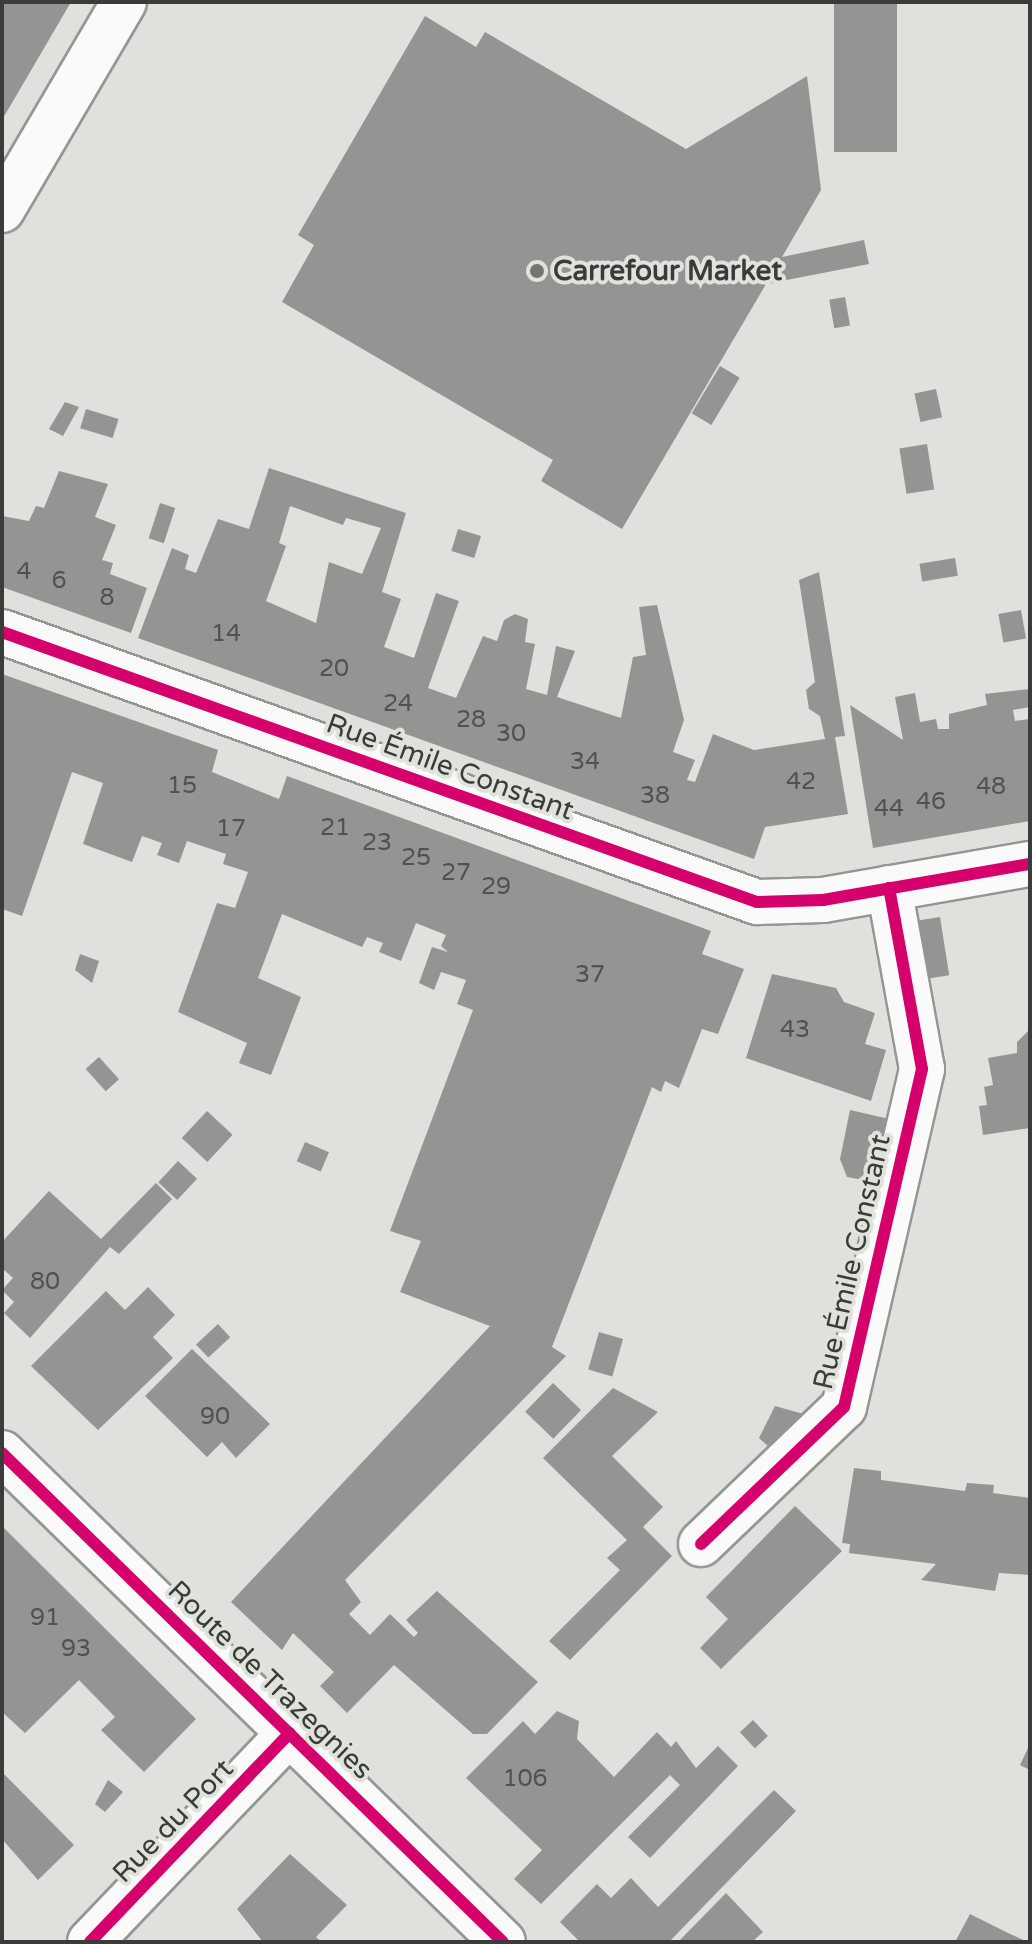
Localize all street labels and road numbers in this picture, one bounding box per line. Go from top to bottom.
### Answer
street label: Rue Émile Constant [322,707,578,827]
street label: Rue Émile Constant [806,1131,898,1393]
street label: Route de Trazegnies [161,1574,379,1786]
street label: Rue du Port [106,1752,240,1890]

